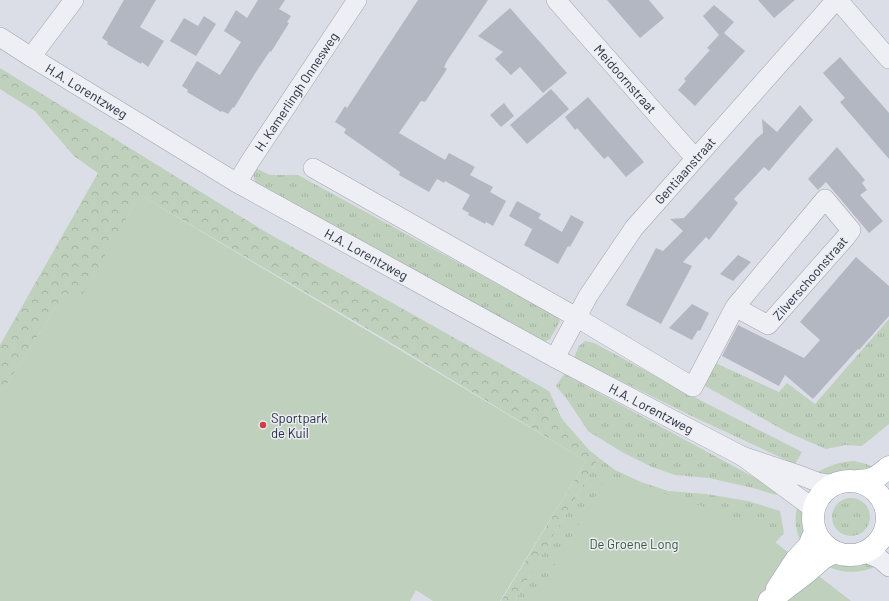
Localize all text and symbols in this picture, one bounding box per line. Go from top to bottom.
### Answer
street label: H. Kamerlingh Onnesweg [251,29,342,154]
street label: Meidoornstraat [591,41,660,117]
street label: H.A. Lorentzweg [43,60,130,122]
street label: Gentiaanstraat [651,134,719,207]
street label: H.A. Lorentzweg [322,225,411,284]
street label: Zilverschoonstraat [769,233,851,323]
street label: H.A. Lorentzweg [606,380,696,437]
place label: Sportpark de Kuil [271,410,328,441]
marker: Sportpark de Kuil [258,420,268,430]
park label: De Groene Long [589,536,679,552]

